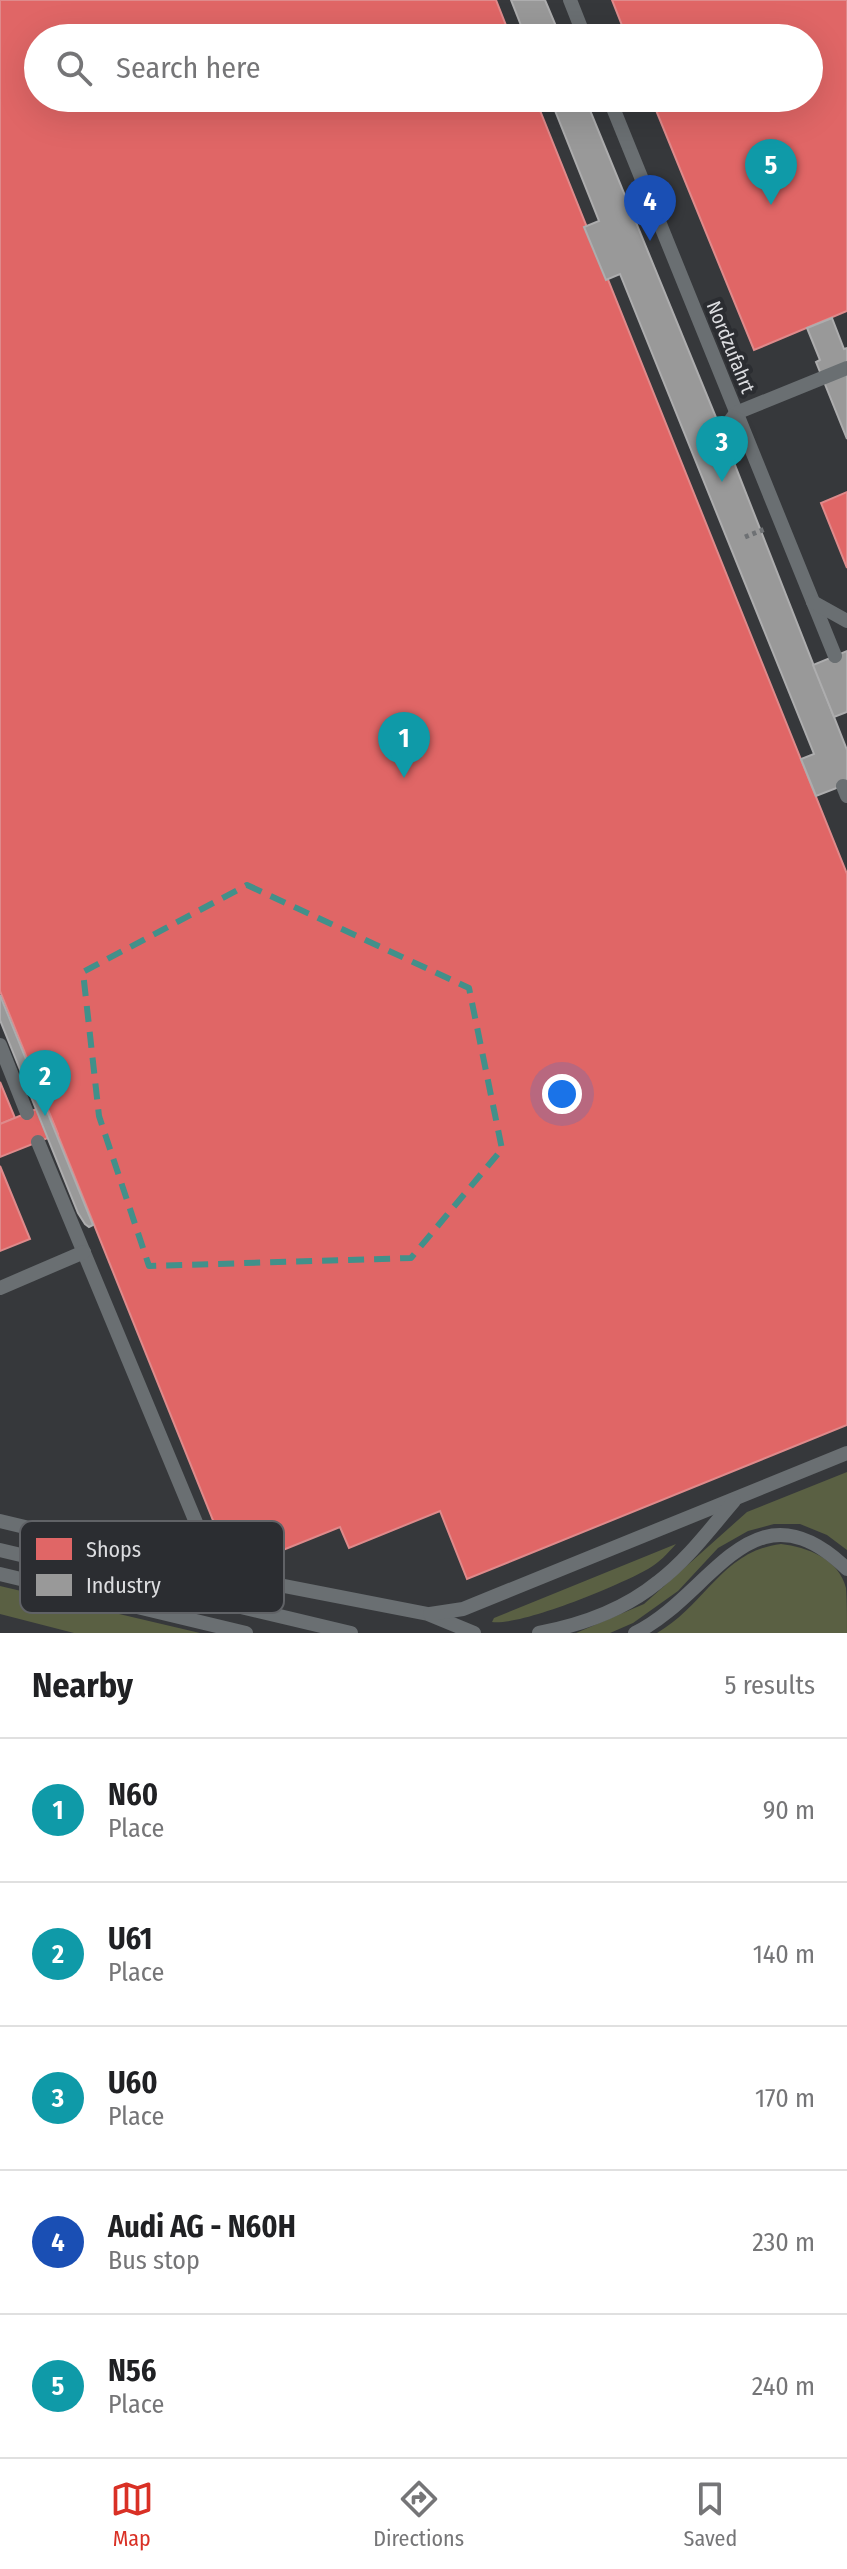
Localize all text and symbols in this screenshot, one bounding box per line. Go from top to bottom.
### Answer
search box [24,24,823,112]
icon: search [52,46,96,90]
text: Search here [116,50,261,86]
pin: 5 [745,139,797,205]
pin: 4 [624,175,676,241]
street label: Nordzufahrt [702,297,761,397]
pin: 3 [696,416,748,482]
pin: 1 [378,712,430,778]
pin: 2 [19,1050,71,1116]
your location [542,1074,582,1114]
legend [20,1521,284,1613]
text: Shops [86,1536,141,1563]
text: Industry [86,1572,161,1599]
text: Nearby [32,1665,133,1706]
text: 5 results [725,1670,815,1701]
text: N60 [108,1777,158,1813]
text: 1 [53,1795,64,1826]
text: 90 m [763,1795,815,1826]
text: Place [108,1813,164,1844]
text: U61 [108,1921,152,1957]
text: 2 [52,1939,64,1970]
text: 140 m [753,1939,815,1970]
text: Place [108,1957,164,1988]
text: U60 [108,2065,158,2101]
text: 3 [52,2083,64,2114]
text: 170 m [755,2083,815,2114]
text: Place [108,2101,164,2132]
text: Audi AG - N60H [108,2209,296,2245]
text: 4 [51,2227,65,2258]
text: 230 m [752,2227,815,2258]
text: Bus stop [108,2245,200,2276]
text: N56 [108,2353,156,2389]
text: 5 [52,2371,64,2402]
text: 240 m [752,2371,815,2402]
text: Place [108,2389,164,2420]
tab: Map [110,2477,154,2552]
tab: Directions [373,2477,464,2552]
tab: Saved [684,2477,737,2552]

